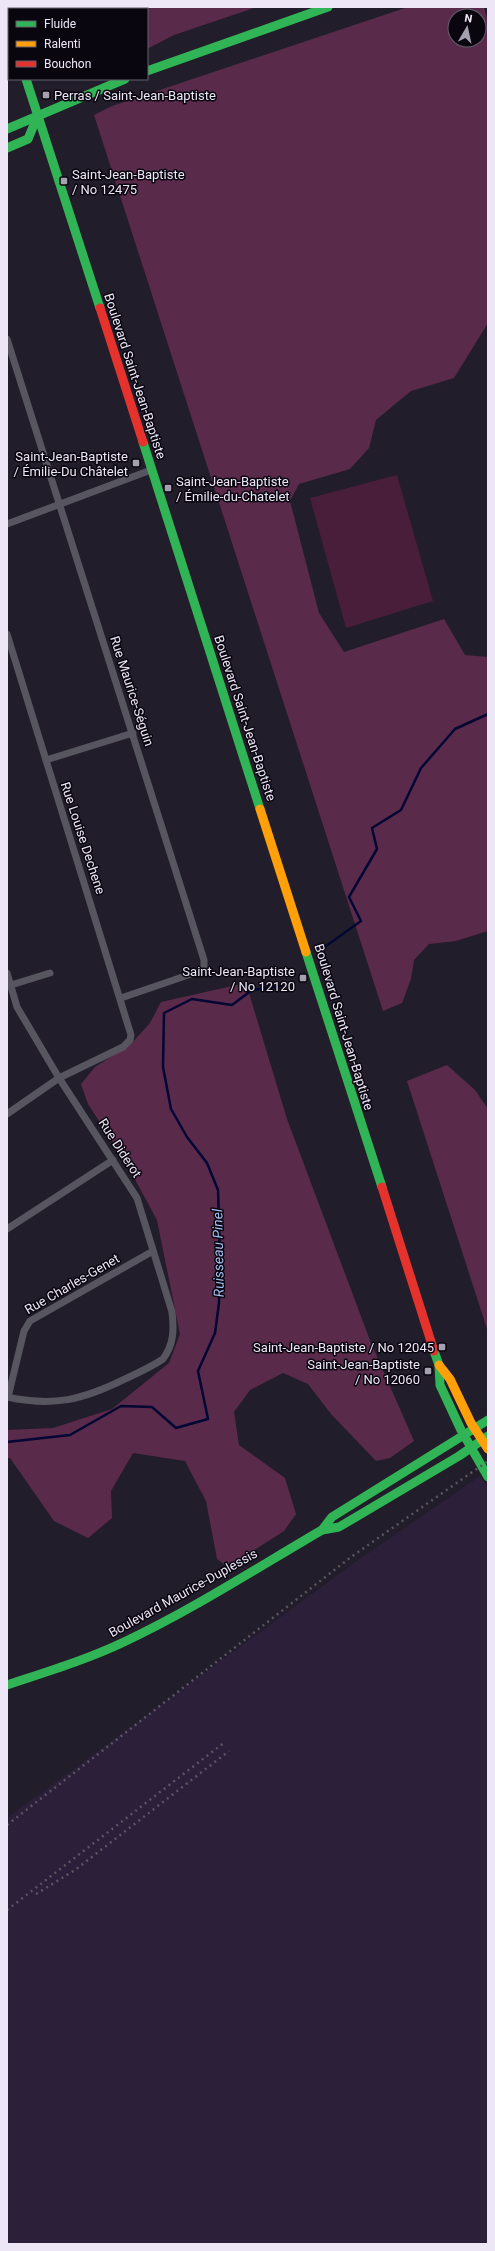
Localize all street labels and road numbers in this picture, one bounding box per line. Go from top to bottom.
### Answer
street label: Boulevard Saint-Jean-Baptiste [101,291,169,461]
street label: Boulevard Saint-Jean-Baptiste [211,633,279,803]
street label: Rue Maurice-Séguin [107,634,157,748]
street label: Rue Louise Dechene [58,780,108,896]
street label: Boulevard Saint-Jean-Baptiste [311,942,377,1112]
street label: Rue Diderot [95,1116,145,1180]
street label: Rue Charles-Genet [22,1251,122,1317]
street label: Boulevard Maurice-Duplessis [106,1546,260,1640]

